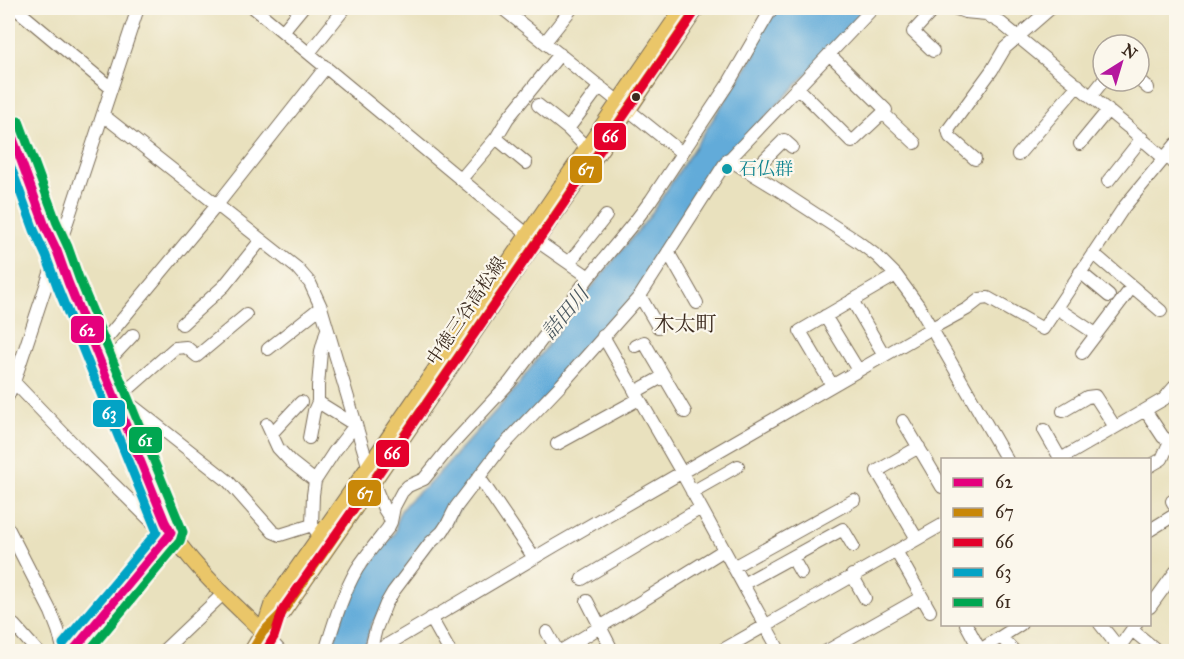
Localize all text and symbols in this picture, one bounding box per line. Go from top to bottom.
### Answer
north arrow [1091,33,1151,93]
text: N [1119,40,1141,63]
unlabelled marker [630,91,642,103]
line badge: 66 [593,122,627,151]
text: 66 [602,127,619,146]
line badge: 67 [569,155,603,184]
place label: 石仏群 [739,158,793,180]
text: 67 [578,160,595,179]
marker: 石仏群 [720,162,734,176]
street label: 中徳三谷高松線 [422,253,510,369]
water label: 詰田川 [537,281,595,344]
district label: 木太町 [654,311,717,337]
line badge: 62 [70,315,105,344]
text: 62 [79,321,96,340]
line badge: 63 [92,399,126,428]
text: 63 [102,404,116,424]
line badge: 61 [128,426,163,454]
text: 61 [138,431,153,450]
line badge: 66 [375,439,410,468]
text: 66 [384,444,401,463]
legend [941,458,1151,626]
text: 62 [995,471,1013,493]
line badge: 67 [347,479,382,507]
text: 67 [357,484,374,503]
text: 67 [995,501,1014,523]
text: 66 [995,531,1014,553]
text: 63 [995,561,1011,583]
text: 61 [995,591,1011,613]

